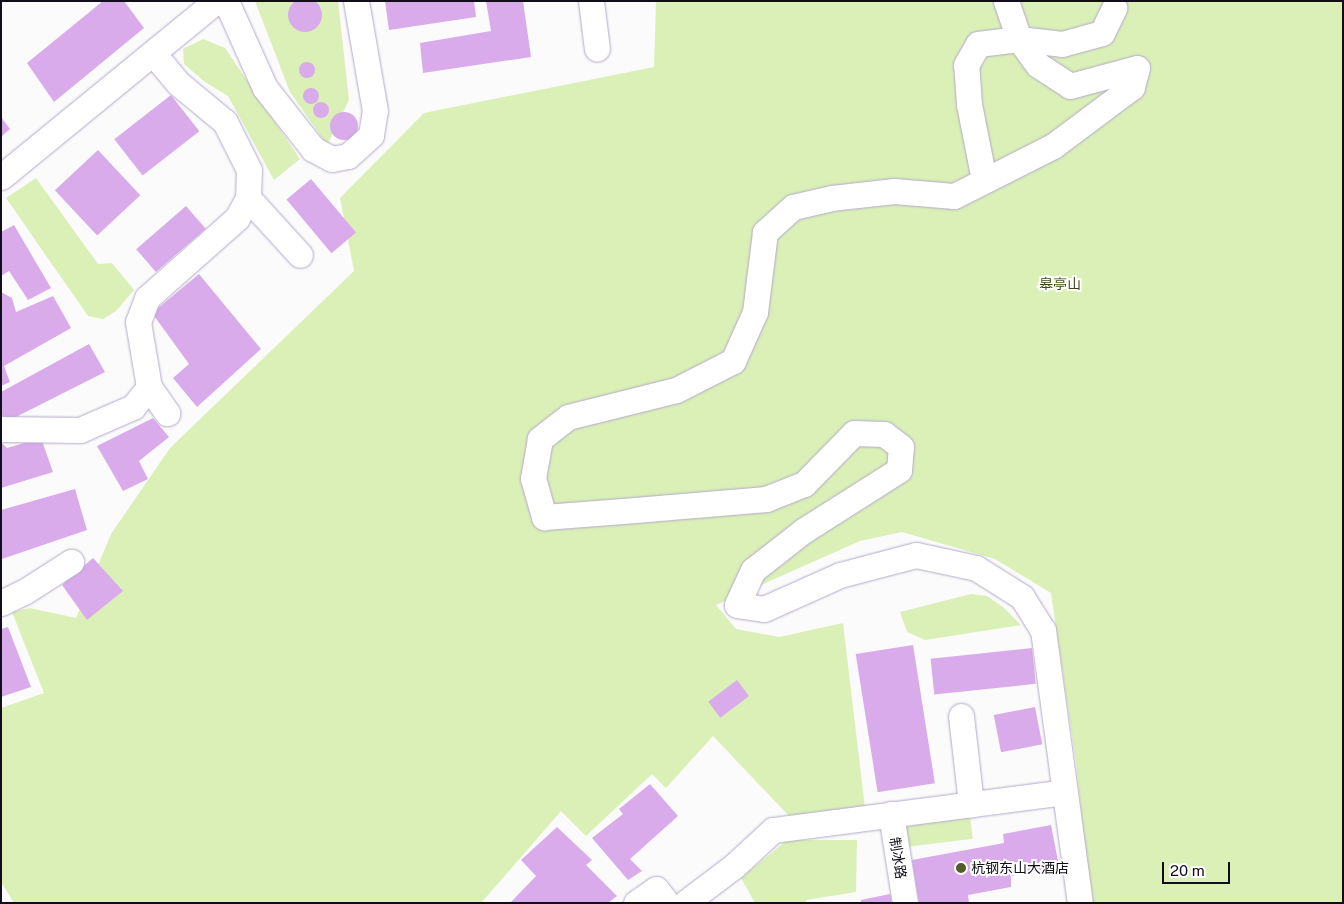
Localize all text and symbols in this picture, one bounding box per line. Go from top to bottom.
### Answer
park label: 皋亭山 [1039,276,1081,292]
street label: 制冰路 [886,836,910,880]
scale bar [1164,852,1232,884]
place label: 杭钢东山大酒店 [971,860,1069,876]
marker: 杭钢东山大酒店 [955,862,967,874]
text: 20 m [1170,862,1205,879]

